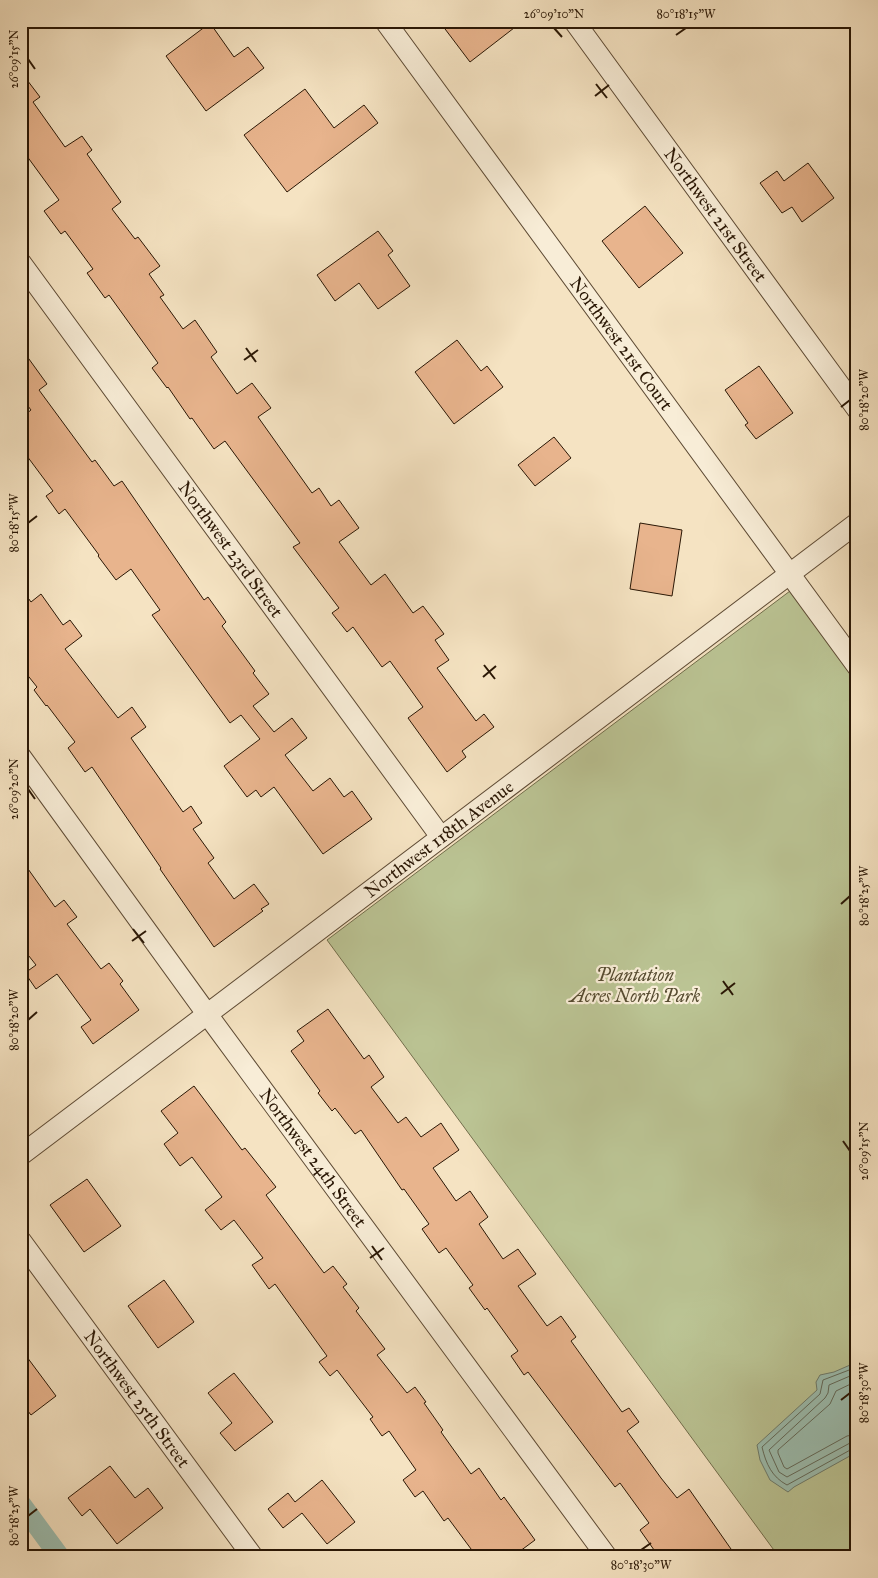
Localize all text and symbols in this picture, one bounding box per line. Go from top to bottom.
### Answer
text: 26°09'10"N [524,7,584,21]
text: 80°18'15"W [656,7,716,21]
text: 26°09'15"N [7,30,21,88]
street label: Northwest 21st Street [659,144,772,287]
street label: Northwest 21st Court [565,273,678,415]
text: 80°18'20"W [857,369,871,431]
street label: Northwest 23rd Street [173,477,288,622]
text: 80°18'15"W [7,493,21,553]
text: 26°09'20"N [7,758,21,820]
street label: Northwest 118th Avenue [360,776,518,902]
text: 80°18'25"W [857,865,871,926]
park label: Plantation Acres North Park [568,964,700,1007]
text: 80°18'20"W [7,989,21,1051]
street label: Northwest 24th Street [255,1084,372,1232]
text: 26°09'15"N [857,1122,871,1180]
street label: Northwest 25th Street [79,1326,195,1473]
text: 80°18'30"W [857,1362,871,1423]
text: 80°18'25"W [7,1485,21,1546]
text: 80°18'30"W [611,1558,672,1572]

